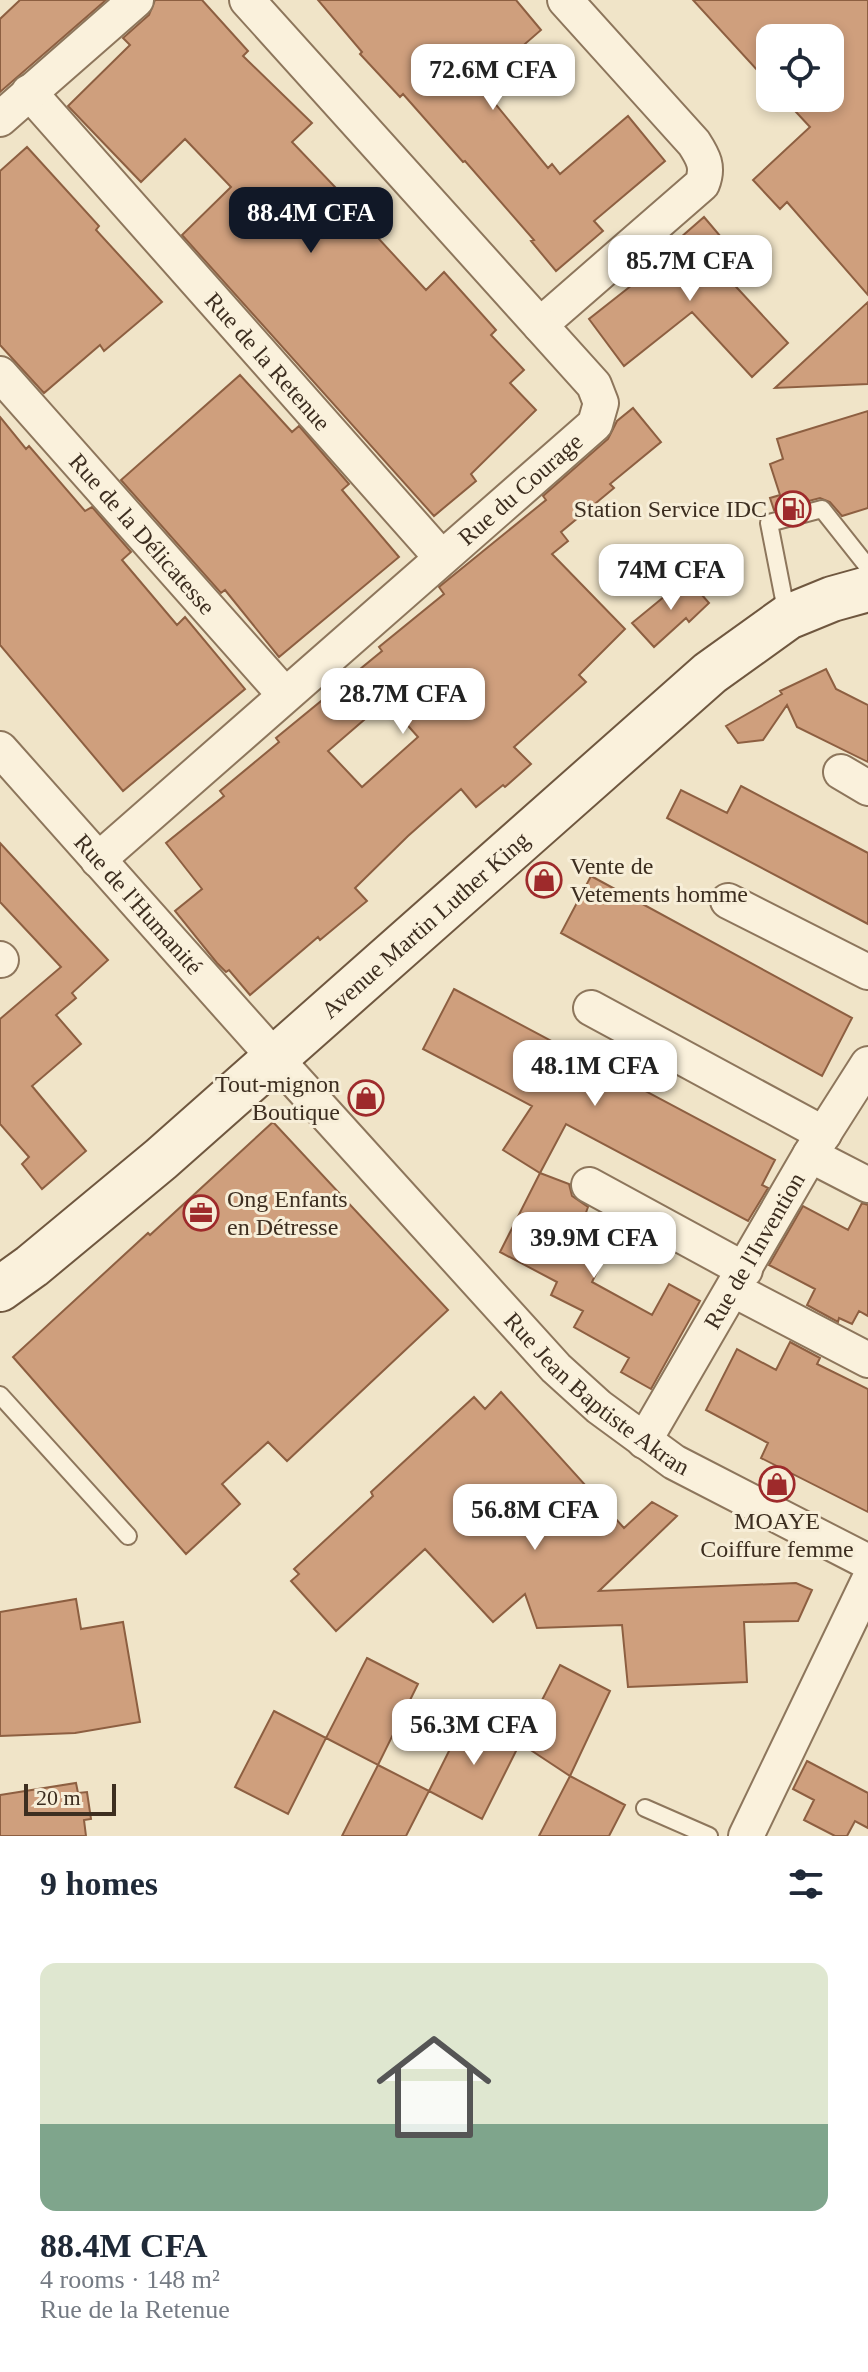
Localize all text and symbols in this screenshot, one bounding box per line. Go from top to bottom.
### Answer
map controls [756,24,844,112]
button: locate [756,24,844,112]
pin: 72.6M CFA [401,44,585,112]
text: 72.6M CFA [429,55,557,84]
pin: 88.4M CFA [219,187,403,255]
text: 88.4M CFA [247,198,375,227]
pin: 85.7M CFA [598,235,782,303]
text: 85.7M CFA [626,246,754,275]
street label: Rue de la Retenue [200,287,336,436]
street label: Rue du Courage [453,428,588,551]
street label: Rue de la Délicatesse [64,448,220,620]
fuel station icon: Station Service IDC [774,490,812,528]
place label: Station Service IDC [574,496,767,522]
pin: 74M CFA [597,544,745,612]
text: 74M CFA [617,555,725,584]
pin: 28.7M CFA [311,668,495,736]
text: 28.7M CFA [339,679,467,708]
street label: Avenue Martin Luther King [316,826,534,1024]
street label: Rue de l'Humanité [69,829,208,980]
place label: Vente de Vetements homme [570,853,748,907]
shop icon: Vente de Vetements homme [525,861,563,899]
pin: 48.1M CFA [503,1040,687,1108]
text: 48.1M CFA [531,1051,659,1080]
place label: Tout-mignon Boutique [215,1071,340,1125]
shop icon: Tout-mignon Boutique [347,1079,385,1117]
street label: Rue de l'Invention [699,1168,810,1334]
place label: Ong Enfants en Détresse [227,1186,348,1240]
office icon: Ong Enfants en Détresse [182,1194,220,1232]
pin: 39.9M CFA [502,1212,686,1280]
text: 39.9M CFA [530,1223,658,1252]
street label: Rue Jean Baptiste Akran [499,1307,694,1481]
shop icon: MOAYE Coiffure femme [758,1465,796,1503]
pin: 56.8M CFA [443,1484,627,1552]
text: 56.8M CFA [471,1495,599,1524]
place label: MOAYE Coiffure femme [700,1508,854,1562]
pin: 56.3M CFA [382,1699,566,1767]
text: 56.3M CFA [410,1710,538,1739]
scale bar [24,1780,116,1816]
text: 20 m [36,1785,81,1810]
icon: filters [784,1862,828,1906]
text: 9 homes [40,1865,158,1902]
icon: home [362,2015,506,2159]
text: 88.4M CFA [40,2227,207,2264]
text: 4 rooms · 148 m² [40,2265,220,2294]
text: Rue de la Retenue [40,2295,230,2324]

